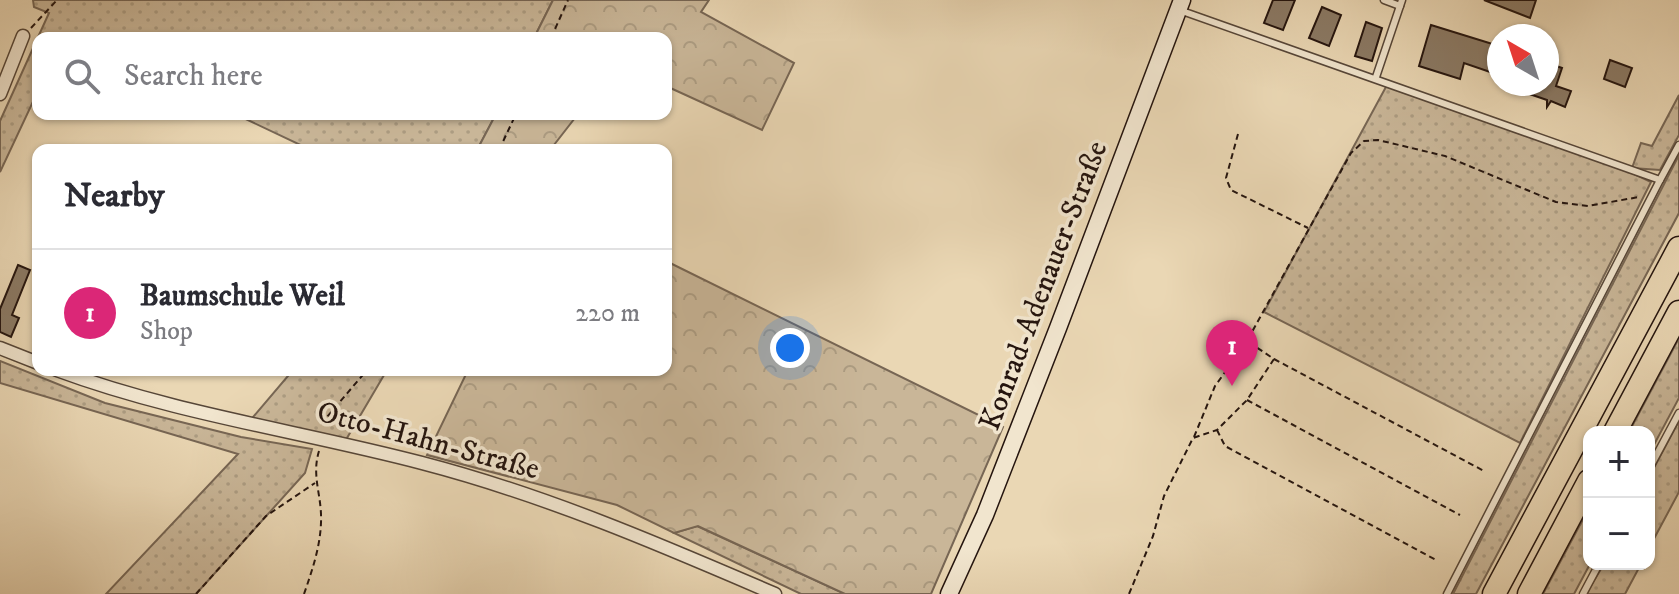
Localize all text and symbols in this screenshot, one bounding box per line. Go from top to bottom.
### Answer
north arrow [1487,24,1559,96]
search box [32,32,672,120]
icon: search [60,54,104,98]
text: Search here [124,58,263,95]
street label: Konrad-Adenauer-Straße [972,136,1116,436]
text: Nearby [64,175,165,217]
text: Baumschule Weil [140,278,345,315]
text: 1 [85,297,95,330]
text: 220 m [575,297,640,330]
text: Shop [140,315,193,348]
pin: 1 [1206,320,1258,386]
your location [770,328,810,368]
street label: Otto-Hahn-Straße [313,394,543,488]
map controls [1583,426,1655,570]
button: + [1583,426,1655,498]
button: − [1583,498,1655,570]

